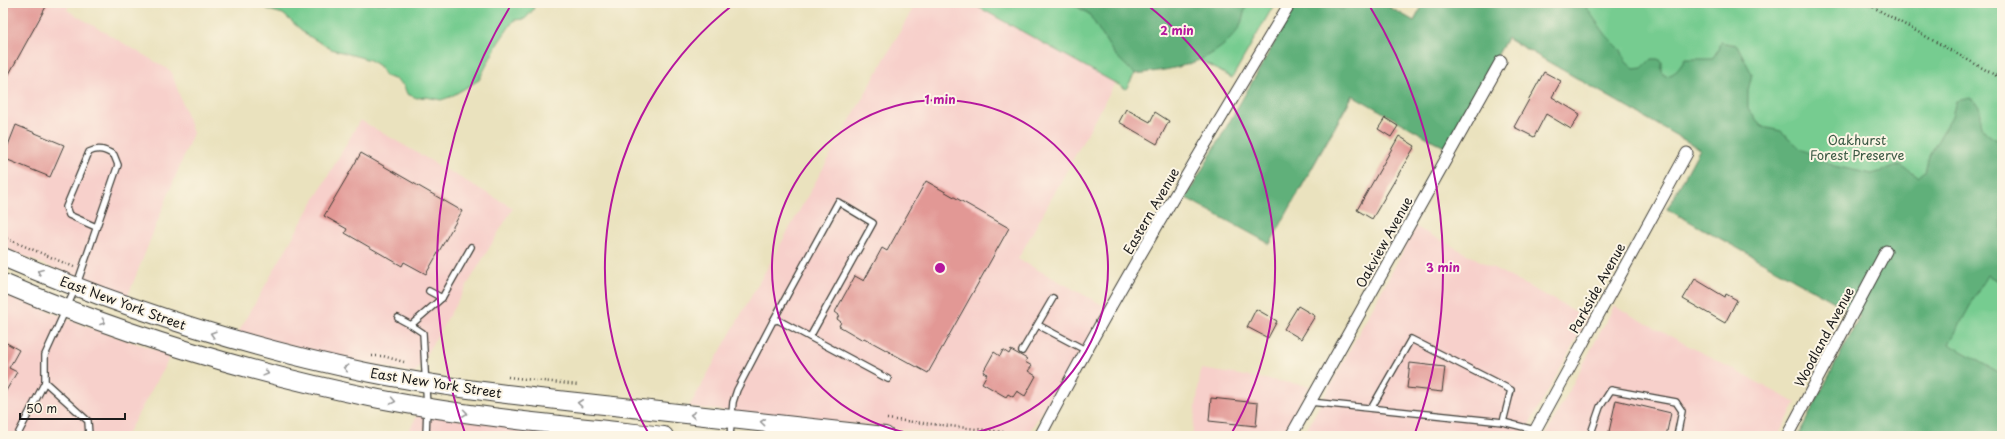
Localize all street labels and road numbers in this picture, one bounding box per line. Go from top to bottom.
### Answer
street label: Eastern Avenue [1118,164,1183,258]
street label: Oakview Avenue [1351,193,1417,291]
street label: Parkside Avenue [1564,239,1629,336]
street label: East New York Street [58,271,189,334]
street label: Woodland Avenue [1789,283,1858,390]
street label: East New York Street [369,363,503,402]

